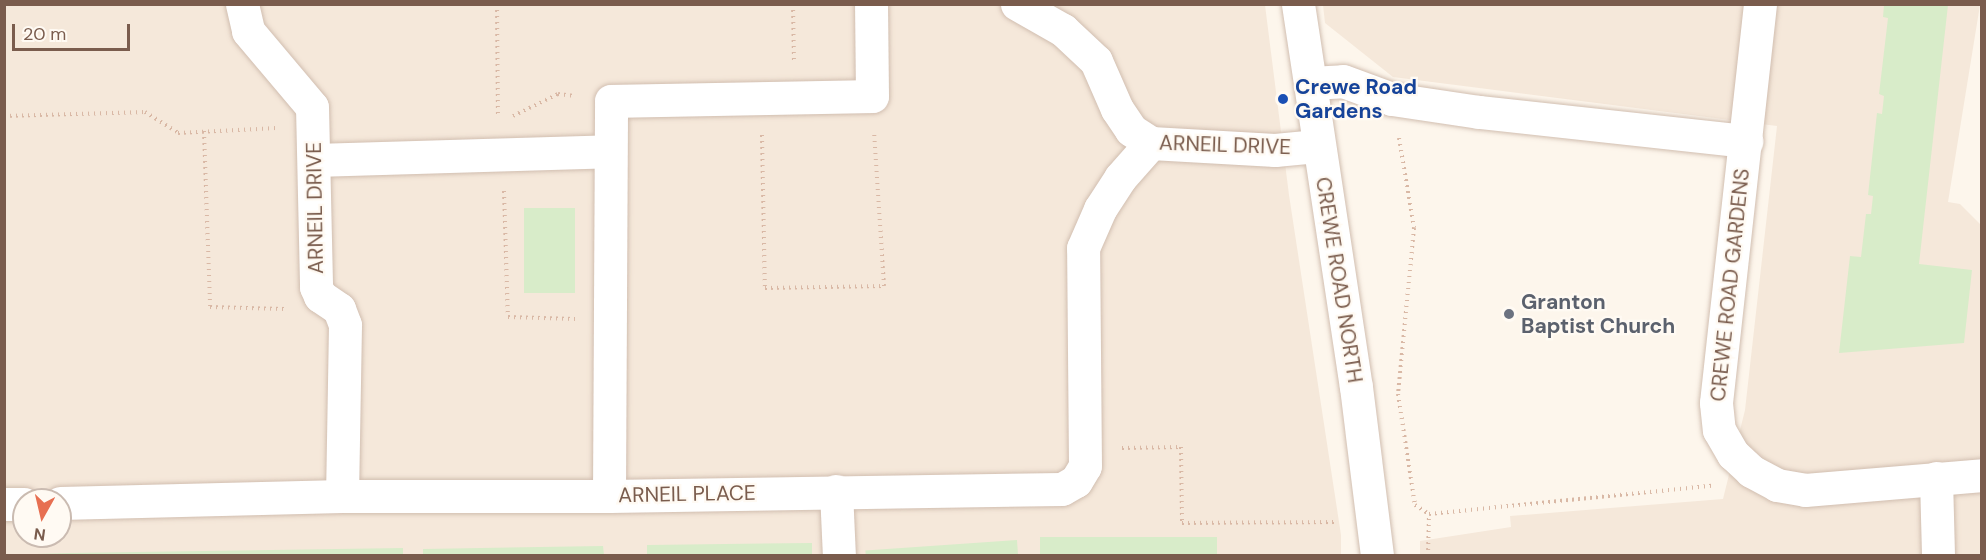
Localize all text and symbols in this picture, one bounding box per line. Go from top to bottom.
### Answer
scale bar [15,12,134,50]
text: 20 m [23,22,66,46]
place label: Crewe Road Gardens [1295,74,1417,124]
marker: Crewe Road Gardens [1276,92,1290,106]
street label: ARNEIL DRIVE [1159,130,1291,160]
street label: ARNEIL DRIVE [301,142,329,274]
street label: CREWE ROAD GARDENS [1705,167,1755,403]
street label: CREWE ROAD NORTH [1310,175,1368,385]
place label: Granton Baptist Church [1521,289,1675,339]
marker: Granton Baptist Church [1502,307,1516,321]
street label: ARNEIL PLACE [618,480,756,508]
north arrow [12,488,72,548]
text: N [32,523,47,546]

